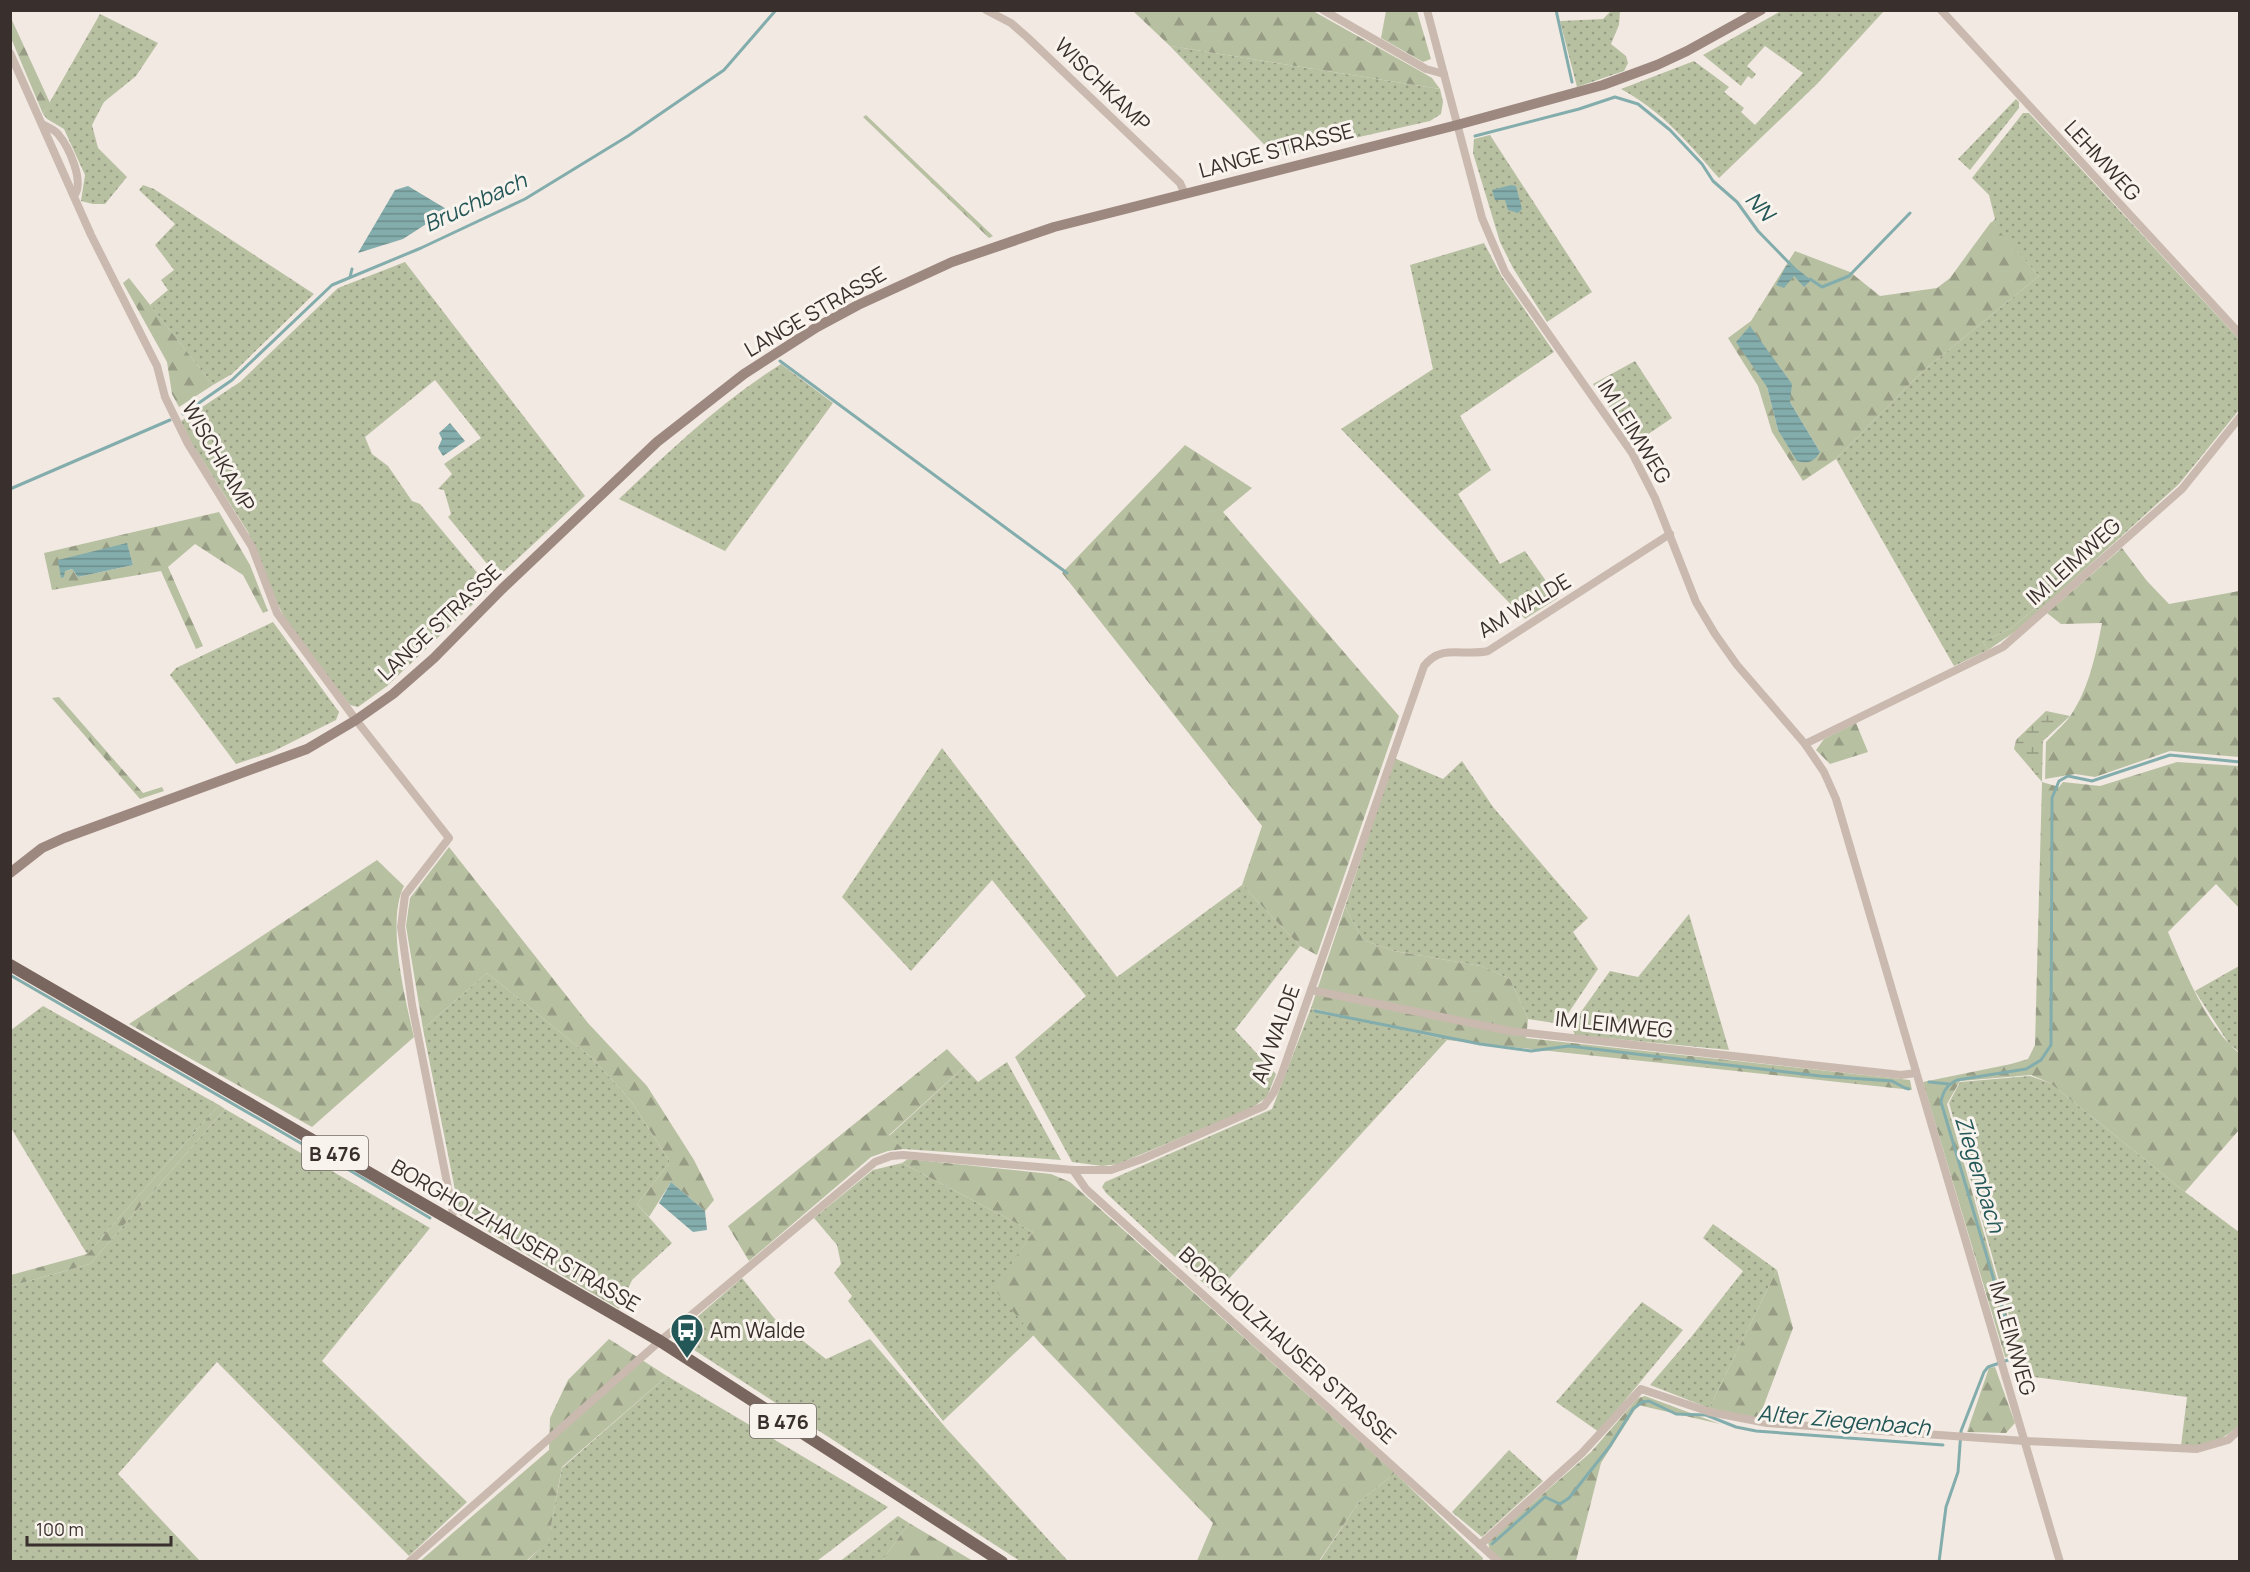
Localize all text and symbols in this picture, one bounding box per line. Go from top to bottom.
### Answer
street label: WISCHKAMP [1049,31,1157,137]
street label: LEHMWEG [2058,114,2148,206]
street label: LANGE STRASSE [1196,116,1356,184]
water label: Bruchbach [419,165,532,239]
water label: NN [1739,185,1783,229]
street label: LANGE STRASSE [739,259,891,363]
street label: IM LEIMWEG [1592,374,1678,489]
street label: WISCHKAMP [176,396,262,517]
street label: IM LEIMWEG [2020,511,2126,611]
street label: LANGE STRASSE [371,557,507,687]
street label: AM WALDE [1472,566,1576,644]
street label: AM WALDE [1244,981,1306,1087]
street label: IM LEIMWEG [1554,1004,1674,1044]
water label: Ziegenbach [1948,1112,2012,1237]
road number: B 476 [302,1136,368,1170]
street label: BORGHOLZHAUSER STRASSE [387,1152,645,1318]
street label: BORGHOLZHAUSER STRASSE [1174,1240,1402,1450]
street label: IM LEIMWEG [1983,1278,2043,1399]
bus stop icon: Am Walde [669,1312,705,1359]
place label: Am Walde [710,1316,805,1344]
water label: Alter Ziegenbach [1756,1398,1933,1443]
road number: B 476 [750,1404,816,1438]
scale bar [27,1509,171,1547]
text: 100 m [36,1517,84,1541]

